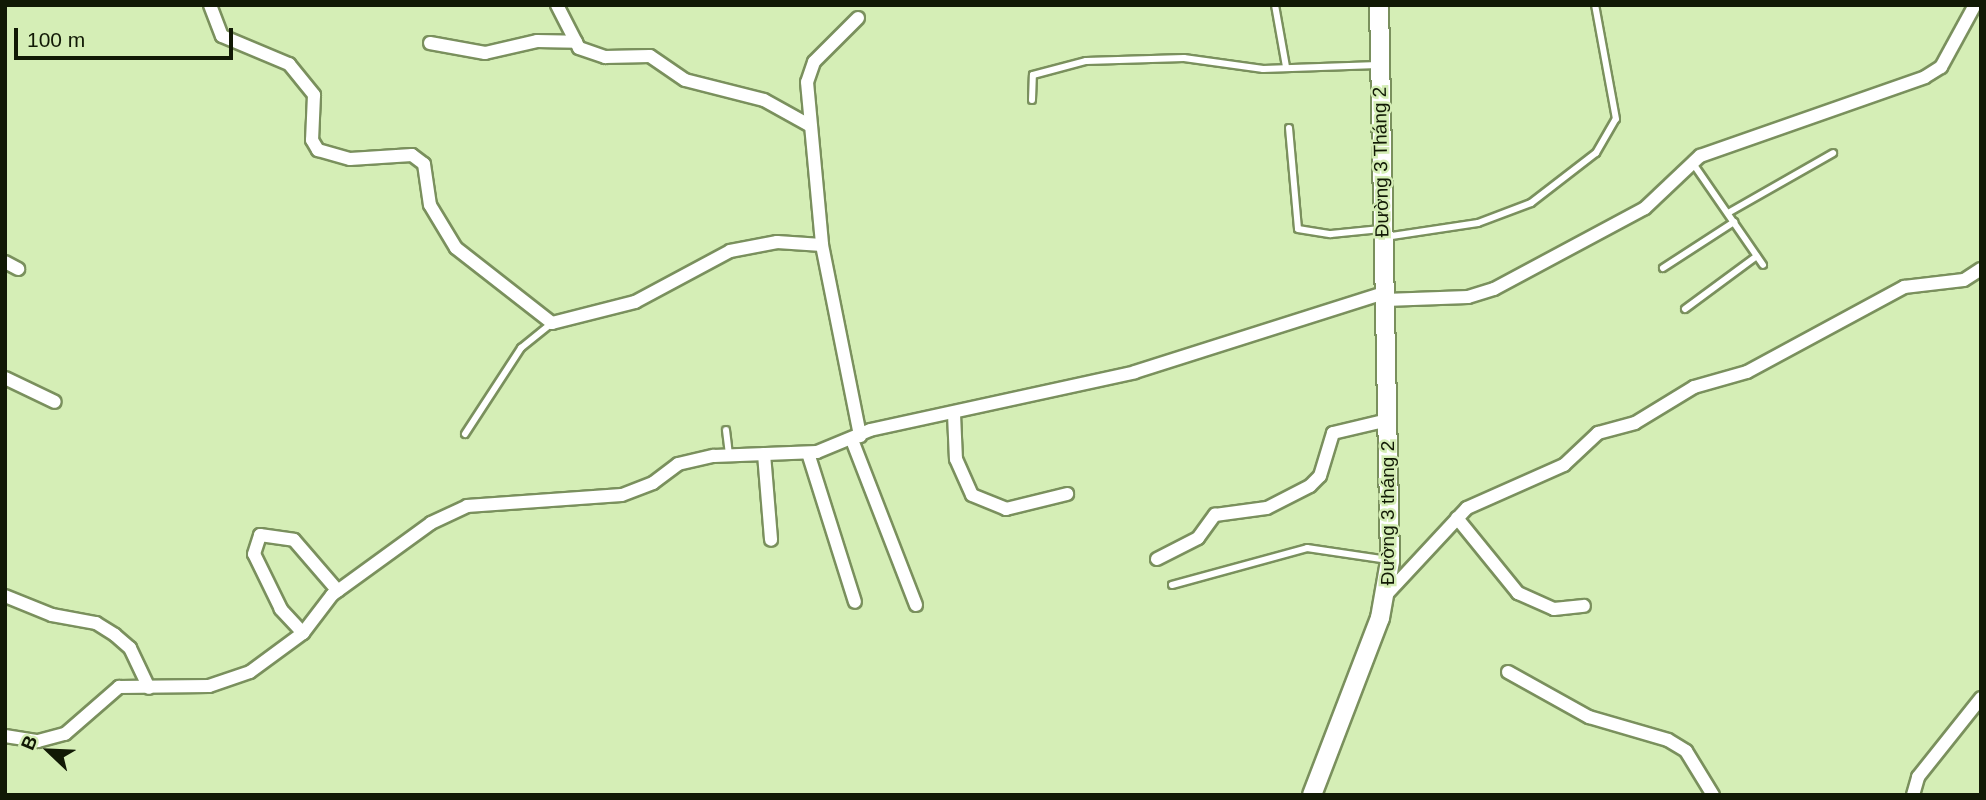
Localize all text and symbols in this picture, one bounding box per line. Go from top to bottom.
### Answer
scale bar [18,14,236,58]
text: 100 m [27,28,85,51]
street label: Đường 3 Tháng 2 [1368,86,1394,238]
street label: Đường 3 tháng 2 [1377,441,1399,585]
north arrow [14,716,84,786]
text: B [17,732,42,753]

